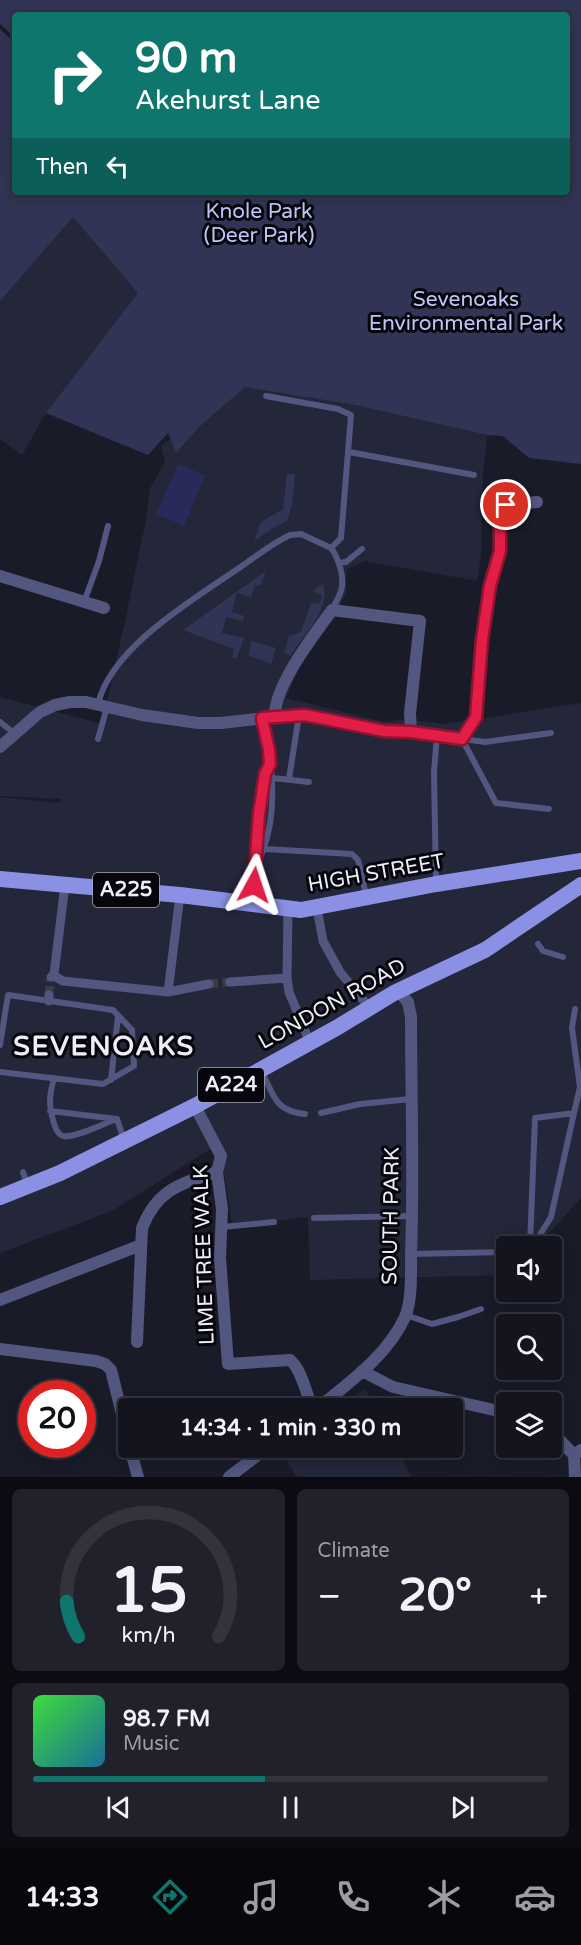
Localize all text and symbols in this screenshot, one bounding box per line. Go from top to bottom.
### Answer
text: 90 m [135,33,237,84]
icon: right [36,36,114,114]
text: Akehurst Lane [135,84,321,117]
icon: left [101,150,134,183]
text: Then [36,154,89,180]
park label: Knole Park (Deer Park) [204,199,314,248]
park label: Sevenoaks Environmental Park [369,287,563,336]
pin [480,479,531,530]
icon: arrive [489,488,522,521]
street label: HIGH STREET [306,849,447,897]
position arrow [222,853,286,917]
road number: A225 [93,873,159,907]
street label: LONDON ROAD [254,953,410,1055]
district label: SEVENOAKS [13,1030,195,1063]
road number: A224 [198,1068,264,1102]
street label: SOUTH PARK [377,1147,405,1285]
street label: LIME TREE WALK [188,1164,220,1346]
map controls [496,1236,562,1458]
button: sound [496,1236,562,1302]
button: search [496,1314,562,1380]
speed limit sign: 20 [18,1380,96,1458]
button: layers [496,1392,562,1458]
text: 14:34 · 1 min · 330 m [180,1415,401,1441]
text: Climate [318,1539,390,1563]
text: 15 [109,1554,187,1629]
text: 20° [398,1569,472,1623]
text: − [318,1577,341,1616]
text: + [529,1577,548,1616]
text: km/h [121,1622,175,1648]
text: 98.7 FM [123,1706,210,1732]
text: Music [123,1732,179,1756]
icon: previous [102,1791,135,1824]
icon: pause [274,1791,307,1824]
icon: next [446,1791,479,1824]
icon: directions [149,1876,191,1918]
icon: music [240,1876,282,1918]
icon: phone [332,1876,374,1918]
icon: climate [423,1876,465,1918]
icon: car [514,1876,556,1918]
text: 14:33 [25,1881,100,1914]

